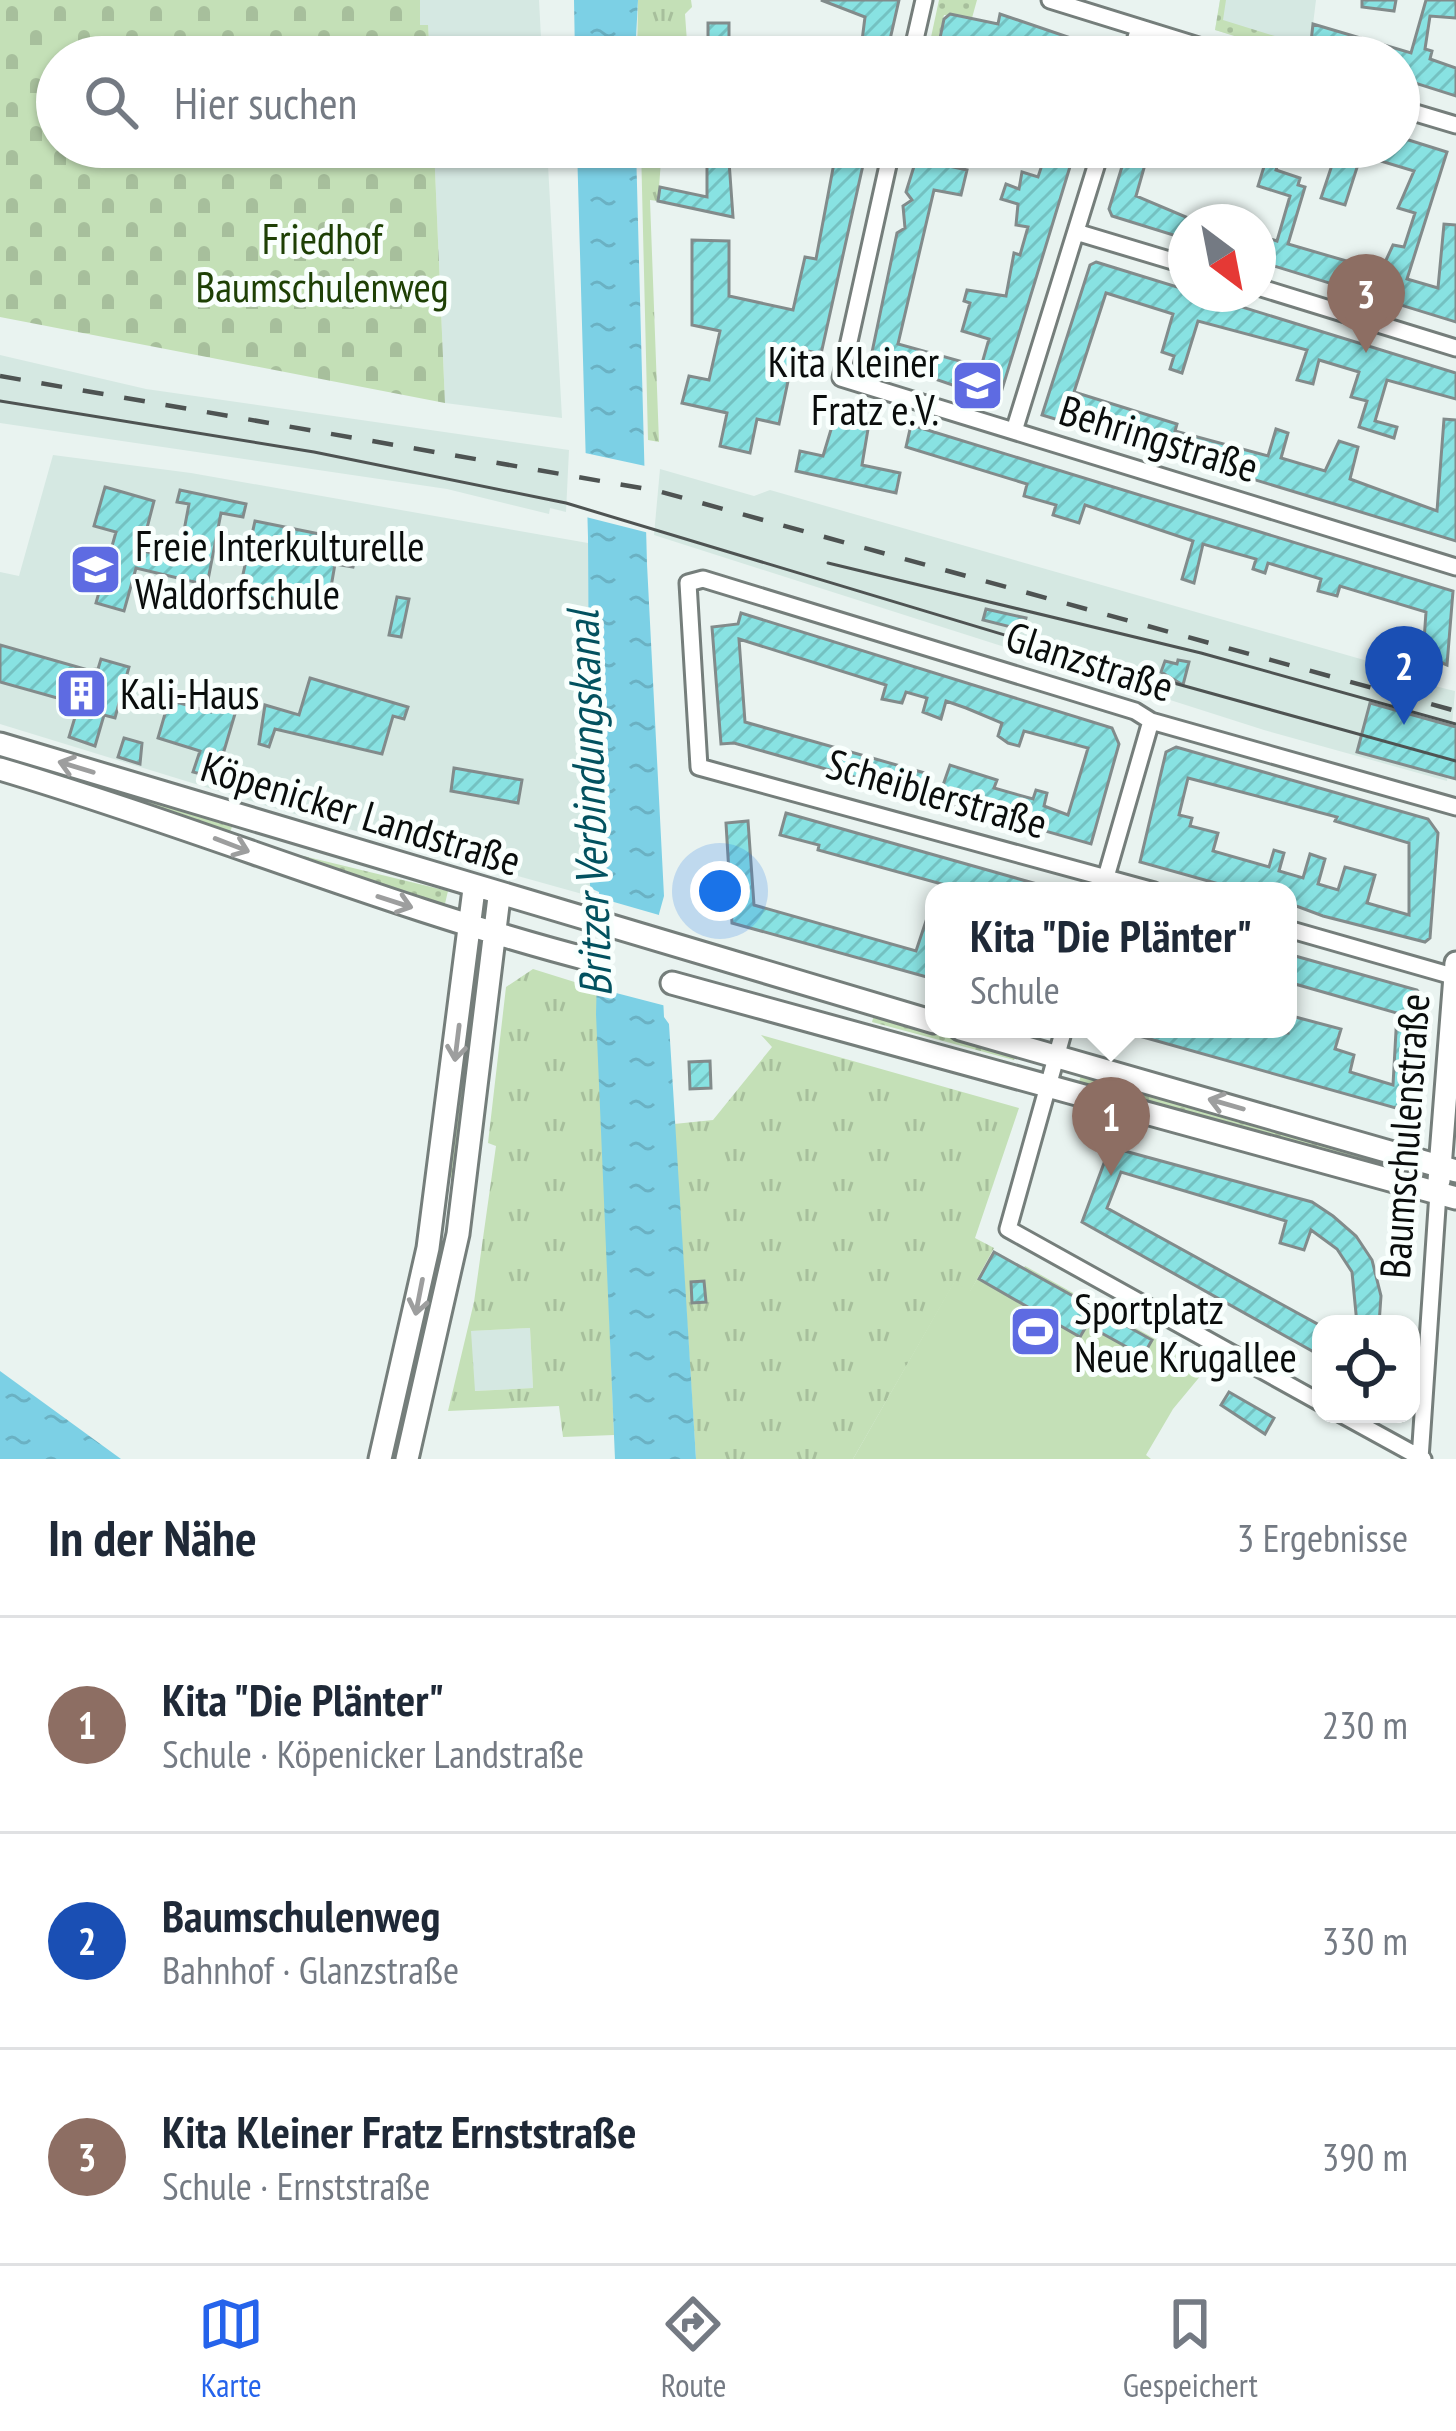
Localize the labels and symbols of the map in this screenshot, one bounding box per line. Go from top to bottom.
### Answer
north arrow [1168,204,1276,312]
park label: Friedhof Baumschulenweg [195,211,449,314]
pin: 3 [1327,254,1405,353]
place label: Kita Kleiner Fratz e.V. [768,334,939,437]
school or university icon: Kita Kleiner Fratz e.V. [950,357,1006,413]
street label: Behringstraße [1053,382,1265,494]
place label: Freie Interkulturelle Waldorfschule [135,518,425,621]
school or university icon: Freie Interkulturelle Waldorfschule [68,541,124,597]
water label: Britzer Verbindungskanal [552,606,624,998]
street label: Glanzstraße [999,608,1181,714]
pin: 2 [1365,626,1443,725]
building icon: Kali-Haus [53,665,109,721]
place label: Kali-Haus [120,666,259,721]
street label: Scheiblerstraße [820,735,1054,851]
street label: Köpenicker Landstraße [195,738,527,888]
one-way arrow [58,755,96,777]
one-way arrow [213,835,250,857]
your location [690,861,750,921]
one-way arrow [375,893,413,915]
street label: Baumschulenstraße [1367,992,1441,1280]
one-way arrow [446,1023,468,1062]
pin: 1 [1072,1077,1150,1176]
one-way arrow [1208,1092,1246,1114]
one-way arrow [407,1277,429,1316]
place label: Sportplatz Neue Krugallee [1074,1281,1297,1384]
sports icon: Sportplatz Neue Krugallee [1007,1304,1063,1360]

